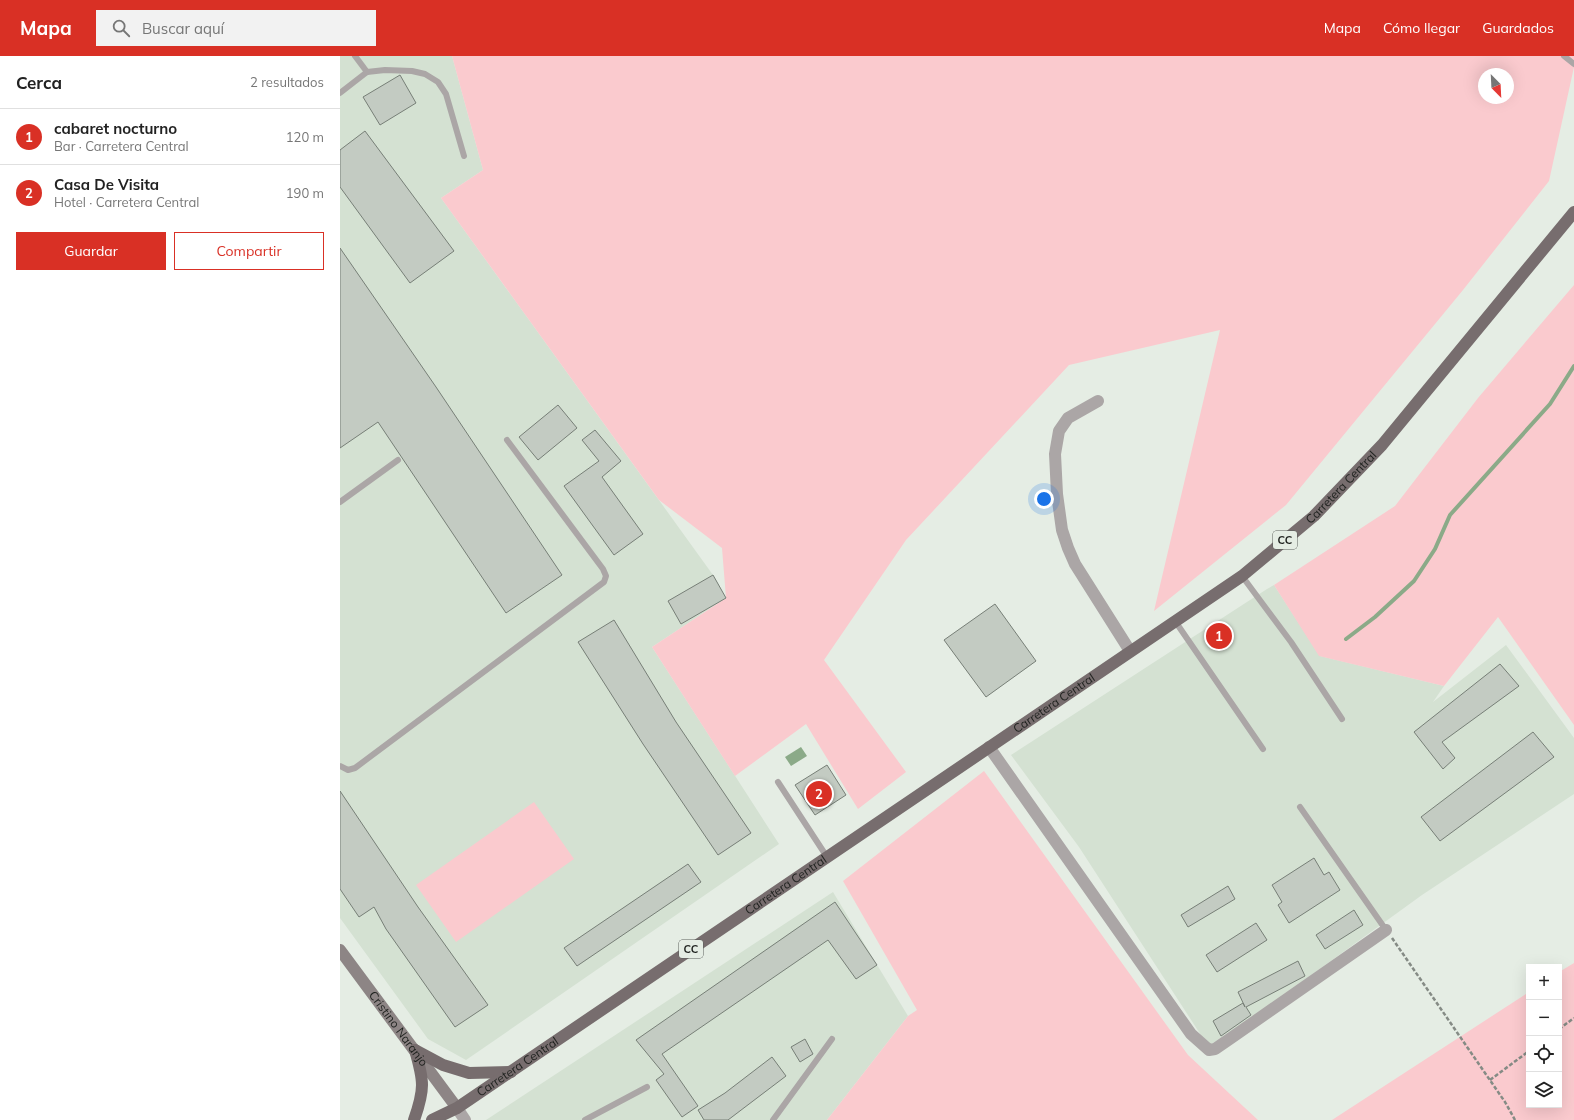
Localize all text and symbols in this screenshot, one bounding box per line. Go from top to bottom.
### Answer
search box [96,10,376,46]
text: Mapa [20,16,72,40]
icon: search [110,17,132,39]
text: Buscar aquí [142,19,224,38]
text: Mapa [1324,19,1361,37]
text: Cómo llegar [1383,19,1460,37]
text: Guardados [1482,19,1554,37]
north arrow [1478,68,1514,104]
text: Cerca [16,72,62,93]
text: 2 resultados [250,74,324,90]
text: cabaret nocturno [54,119,177,138]
text: 1 [25,129,33,145]
text: 120 m [286,129,324,145]
text: Bar · Carretera Central [54,138,189,154]
text: Casa De Visita [54,175,159,194]
text: 2 [25,185,33,201]
text: 190 m [286,185,324,201]
text: Hotel · Carretera Central [54,194,199,210]
button: Guardar [16,232,166,270]
button: Compartir [174,232,324,270]
street label: Carretera Central [1302,448,1379,527]
your location [1034,489,1054,509]
road number: CC [1273,531,1297,549]
pin: 1 [1206,621,1232,651]
street label: Carretera Central [1010,670,1098,736]
pin: 2 [806,779,832,809]
street label: Carretera Central [742,852,829,918]
road number: CC [679,940,703,958]
map controls [1526,964,1562,1108]
button: + [1526,964,1562,1000]
street label: Cristino Naranjo [366,988,432,1069]
button: − [1526,1000,1562,1036]
street label: Carretera Central [474,1033,561,1100]
button: locate [1526,1036,1562,1072]
button: layers [1526,1072,1562,1108]

